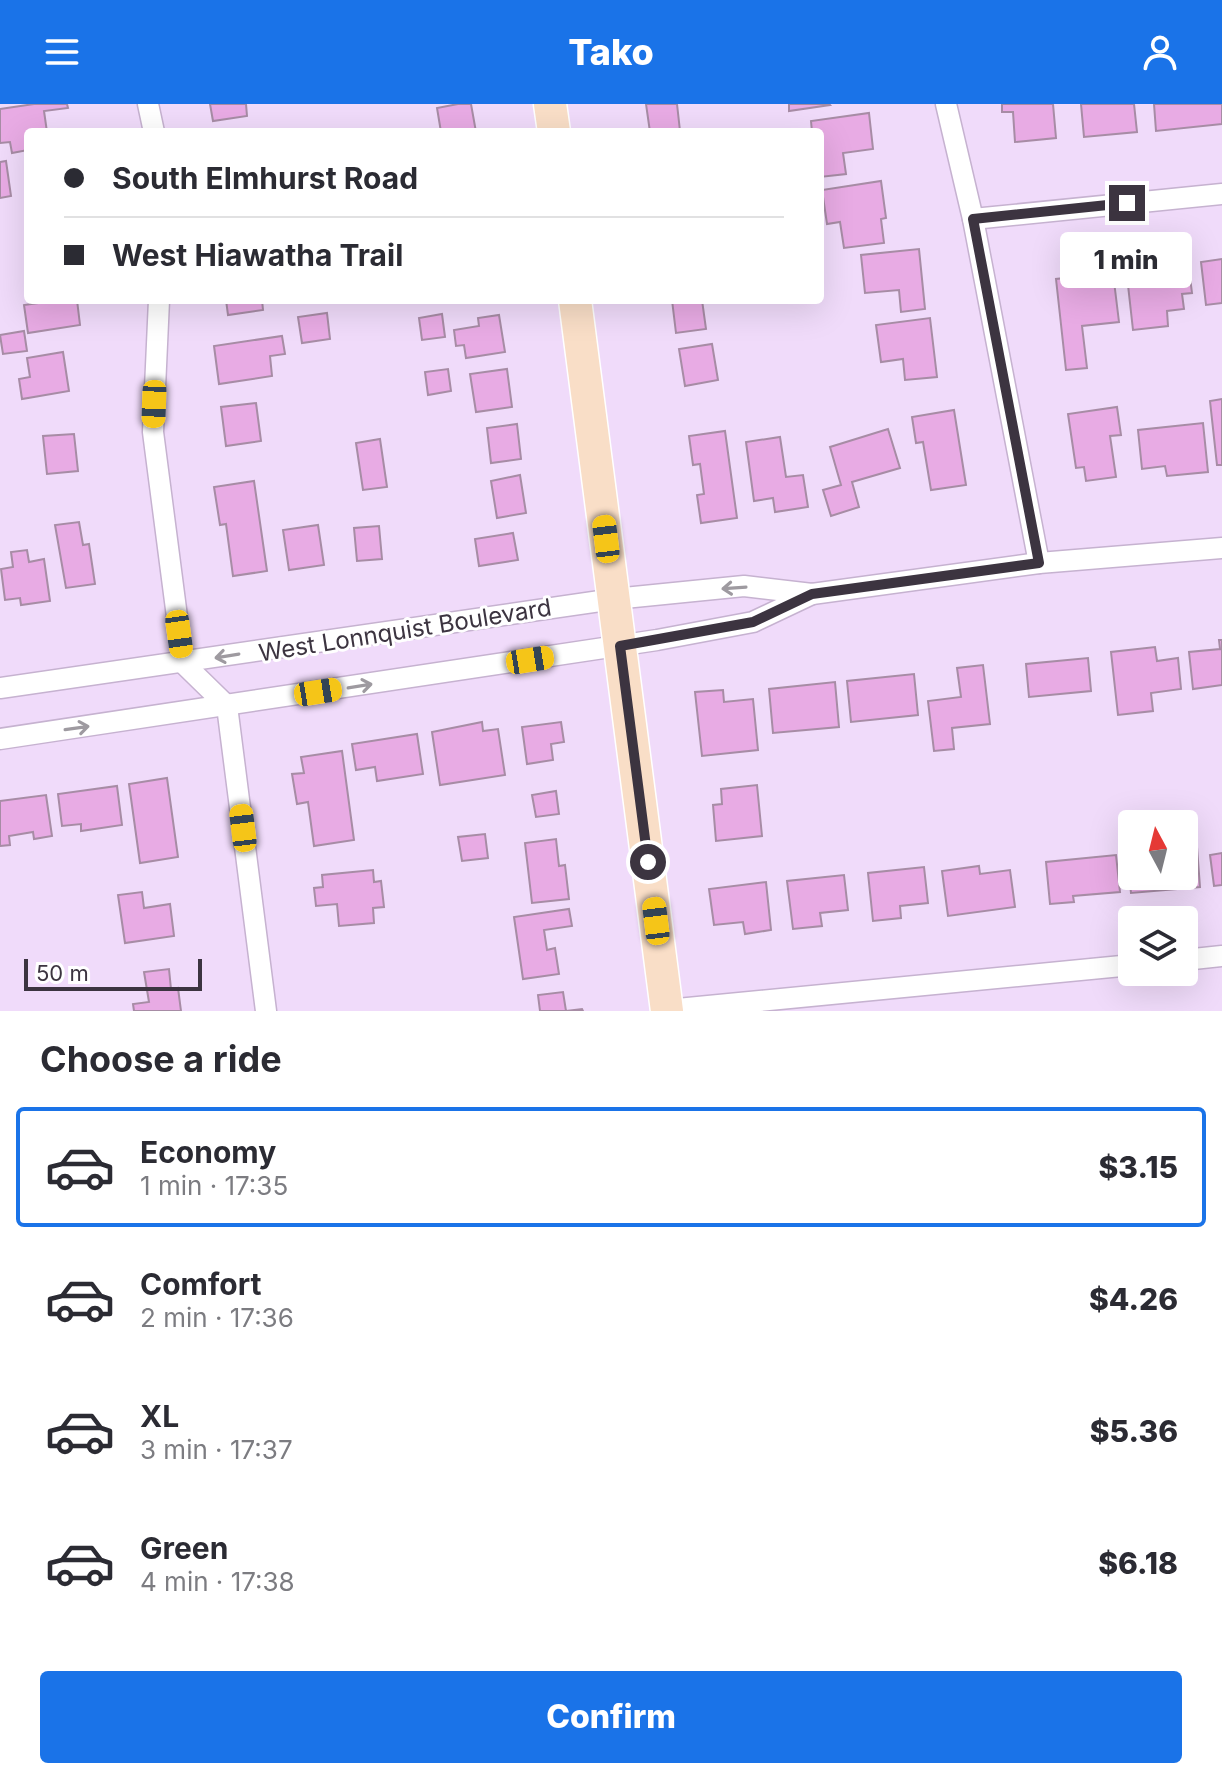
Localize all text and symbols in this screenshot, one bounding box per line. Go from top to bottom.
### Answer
icon: menu [40,30,84,74]
text: Tako [568,30,654,74]
icon: person [1138,30,1182,74]
text: South Elmhurst Road [112,160,418,196]
route end [1109,185,1145,221]
callout: 1 min [1061,231,1193,287]
text: West Hiawatha Trail [112,237,403,273]
text: 1 min [1093,244,1159,275]
car [141,380,167,428]
car [591,514,621,564]
one-way arrow [721,580,748,595]
street label: West Lonnquist Boulevard [257,593,553,667]
car [164,609,194,659]
car [504,644,556,676]
one-way arrow [215,649,240,664]
car [292,676,344,708]
one-way arrow [347,678,372,693]
one-way arrow [64,720,89,735]
car [228,803,258,853]
north arrow [1118,810,1198,890]
map controls [1118,810,1198,986]
route start [630,844,666,880]
car [641,896,671,946]
button: layers [1118,906,1198,986]
scale bar [24,955,202,991]
text: 50 m [36,960,89,986]
text: Choose a ride [40,1037,282,1081]
icon: car [44,1131,116,1203]
text: Economy [140,1134,276,1170]
text: $3.15 [1098,1149,1178,1185]
text: 1 min · 17:35 [140,1170,288,1201]
icon: car [44,1263,116,1335]
text: Comfort [140,1266,261,1302]
text: $4.26 [1089,1281,1178,1317]
text: 2 min · 17:36 [140,1302,294,1333]
icon: car [44,1395,116,1467]
text: XL [140,1398,179,1434]
text: $5.36 [1090,1413,1178,1449]
text: 3 min · 17:37 [140,1434,293,1465]
icon: car [44,1527,116,1599]
text: Green [140,1530,228,1566]
text: $6.18 [1098,1545,1178,1581]
text: 4 min · 17:38 [140,1566,295,1597]
button: Confirm [40,1671,1182,1763]

